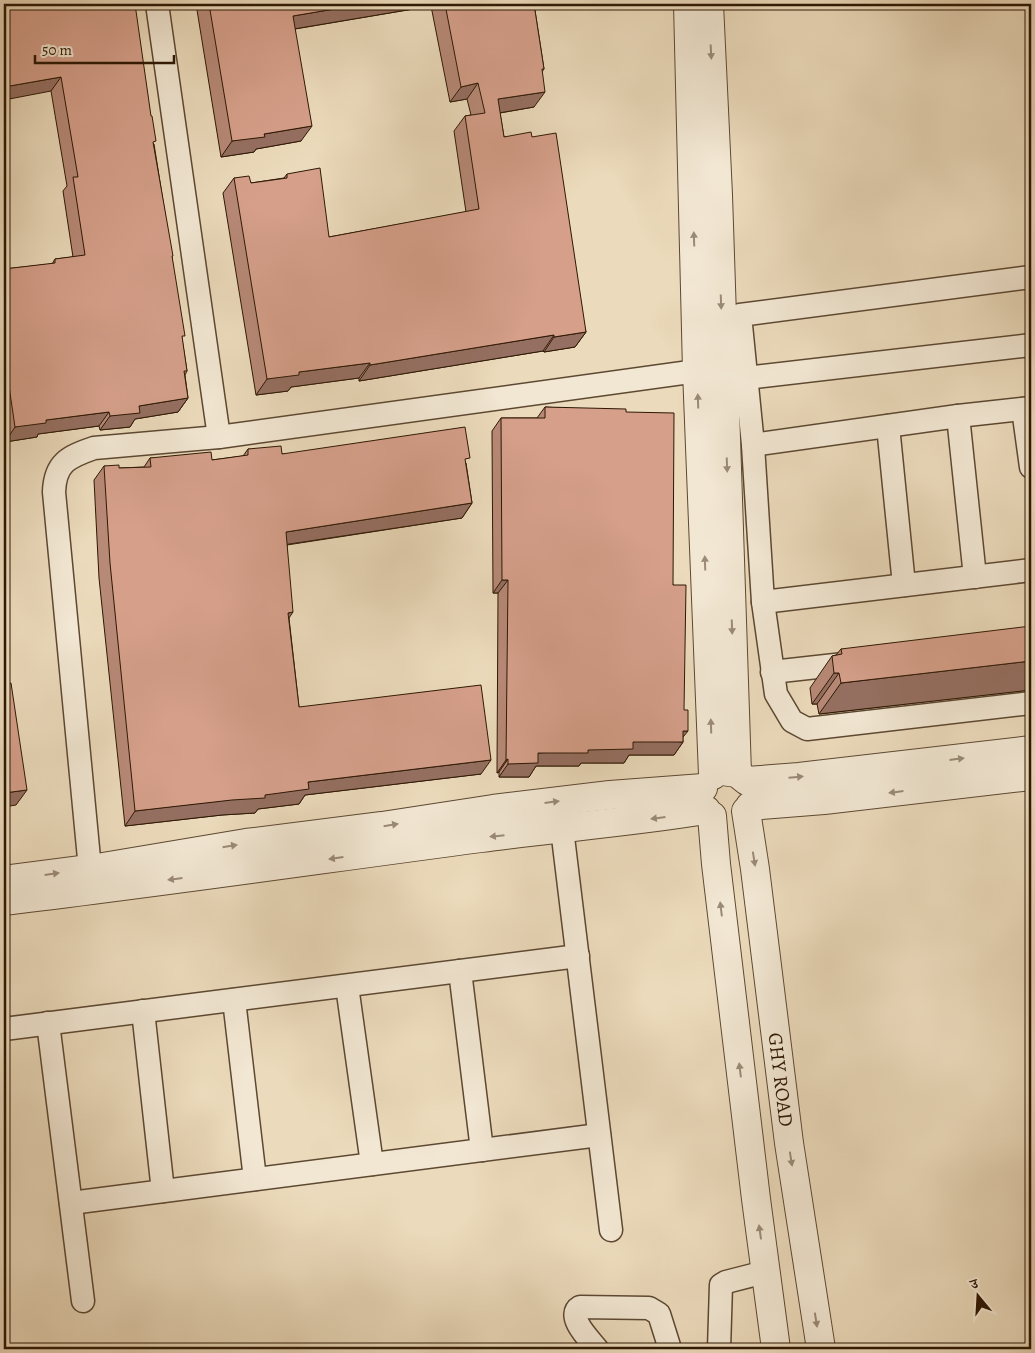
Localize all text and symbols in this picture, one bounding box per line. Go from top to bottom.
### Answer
scale bar [35,32,174,64]
text: 50 m [42,40,72,60]
one-way arrow [707,45,715,61]
one-way arrow [690,230,698,246]
one-way arrow [718,294,726,310]
one-way arrow [694,393,702,409]
one-way arrow [723,457,731,473]
one-way arrow [700,555,708,571]
one-way arrow [728,619,736,635]
one-way arrow [707,718,715,734]
one-way arrow [949,755,965,763]
one-way arrow [788,773,804,781]
one-way arrow [888,788,904,796]
one-way arrow [544,798,560,806]
one-way arrow [650,814,666,822]
one-way arrow [383,820,399,828]
one-way arrow [488,832,504,840]
one-way arrow [222,842,238,850]
one-way arrow [750,851,758,867]
one-way arrow [327,854,343,862]
one-way arrow [44,870,60,878]
one-way arrow [166,876,182,884]
one-way arrow [717,901,725,917]
street label: GHY ROAD [761,1031,800,1128]
one-way arrow [736,1062,744,1078]
one-way arrow [788,1152,796,1168]
one-way arrow [756,1223,764,1239]
north arrow [952,1270,1002,1320]
text: उ [967,1274,981,1295]
one-way arrow [812,1312,820,1328]

